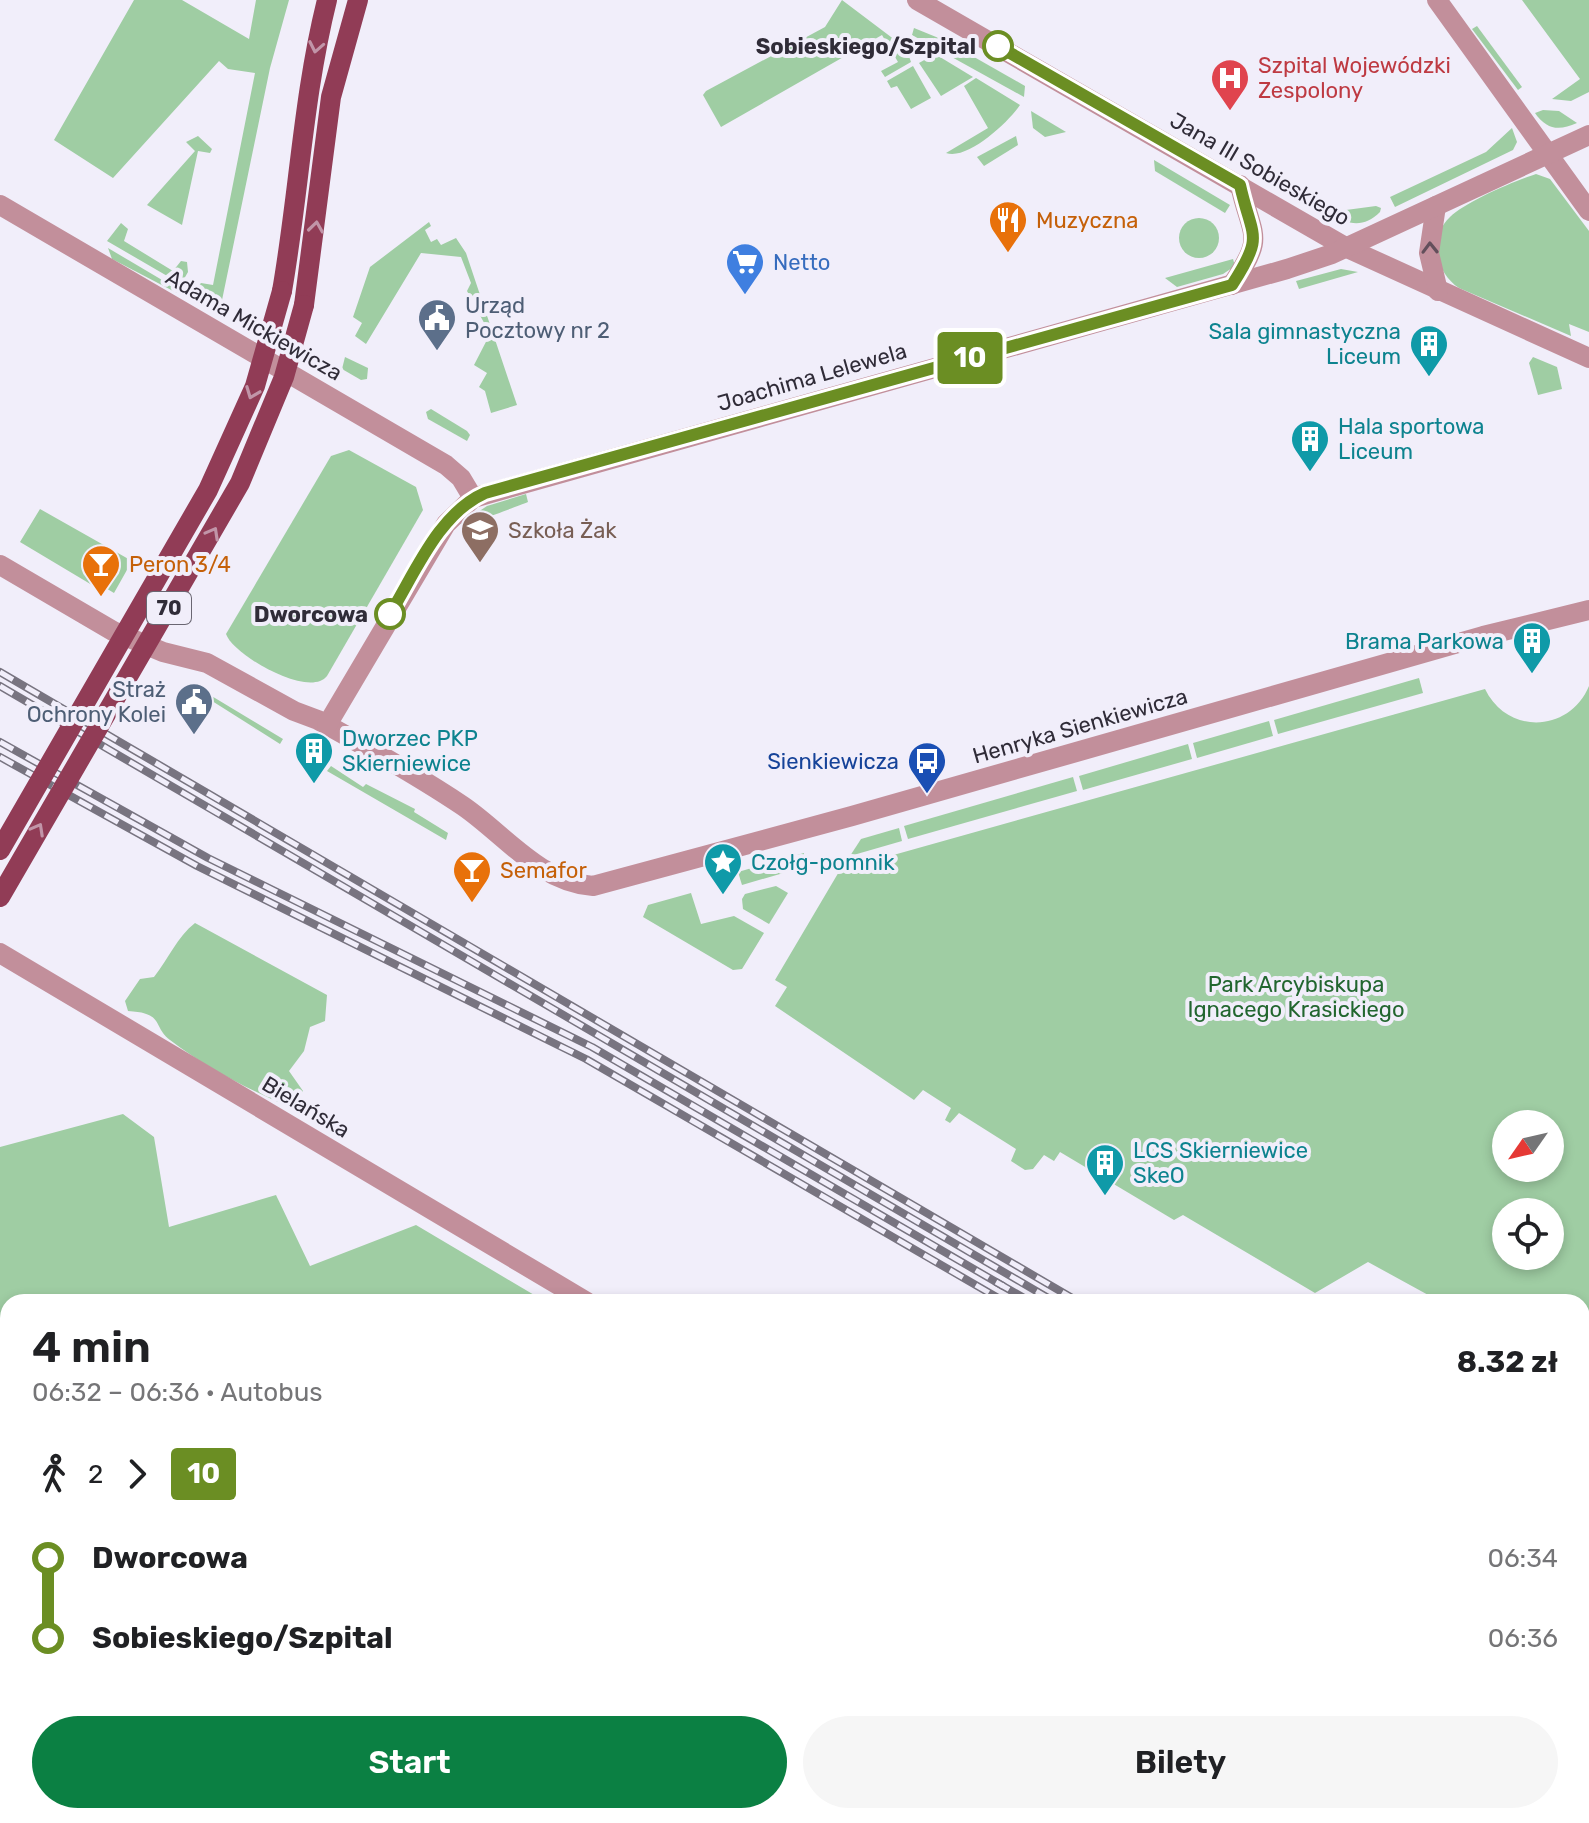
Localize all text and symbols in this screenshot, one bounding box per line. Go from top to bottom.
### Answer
marker: Sobieskiego/Szpital [983,31,1013,61]
place label: Sobieskiego/Szpital [756,33,976,60]
one-way arrow [308,40,325,53]
place label: Szpital Wojewódzki Zespolony [1258,52,1451,104]
hospital icon: Szpital Wojewódzki Zespolony [1209,57,1251,112]
street label: Jana III Sobieskiego [1165,106,1355,232]
restaurant icon: Muzyczna [987,199,1029,254]
place label: Muzyczna [1036,207,1138,234]
one-way arrow [307,221,324,234]
supermarket icon: Netto [724,241,766,296]
one-way arrow [1422,242,1439,254]
place label: Netto [773,249,830,276]
street label: Adama Mickiewicza [161,264,347,386]
place label: Urząd Pocztowy nr 2 [465,292,610,344]
public building icon: Urząd Pocztowy nr 2 [416,297,458,352]
place label: Sala gimnastyczna Liceum [1208,318,1401,370]
building icon: Sala gimnastyczna Liceum [1408,323,1450,378]
line badge: 10 [934,332,1006,384]
street label: Joachima Lelewela [714,337,910,417]
text: 10 [954,341,986,374]
one-way arrow [245,385,262,399]
place label: Hala sportowa Liceum [1338,413,1484,465]
building icon: Hala sportowa Liceum [1289,418,1331,473]
school or university icon: Szkoła Żak [459,509,501,564]
place label: Szkoła Żak [508,517,617,544]
one-way arrow [204,526,219,541]
bar icon: Peron 3/4 [80,543,122,598]
place label: Peron 3/4 [129,551,231,578]
road number: 70 [147,592,191,624]
marker: Dworcowa [375,599,405,629]
place label: Dworcowa [254,601,368,628]
building icon: Brama Parkowa [1511,620,1553,675]
place label: Brama Parkowa [1345,628,1504,655]
place label: Straż Ochrony Kolei [27,676,166,728]
public building icon: Straż Ochrony Kolei [173,681,215,736]
street label: Henryka Sienkiewicza [969,682,1191,770]
place label: Dworzec PKP Skierniewice [342,725,478,777]
building icon: Dworzec PKP Skierniewice [293,730,335,785]
bus stop icon: Sienkiewicza [906,740,948,795]
place label: Sienkiewicza [767,748,899,775]
one-way arrow [28,823,44,838]
place icon: Czołg-pomnik [702,841,744,896]
bar icon: Semafor [451,849,493,904]
place label: Czołg-pomnik [751,849,895,876]
place label: Semafor [500,857,587,884]
park label: Park Arcybiskupa Ignacego Krasickiego [1187,971,1405,1023]
street label: Bielańska [257,1070,355,1144]
north arrow [1492,1110,1564,1182]
map controls [1492,1110,1564,1270]
place label: LCS Skierniewice SkeO [1133,1137,1308,1189]
building icon: LCS Skierniewice SkeO [1084,1142,1126,1197]
button: locate [1492,1198,1564,1270]
text: 4 min [32,1321,151,1373]
text: 8.32 zł [1457,1344,1558,1380]
text: 06:32 – 06:36 · Autobus [32,1377,323,1408]
icon: walk [32,1452,76,1496]
icon: forward [115,1452,159,1496]
text: 10 [187,1457,220,1490]
text: 2 [88,1459,103,1490]
text: Dworcowa [92,1540,248,1576]
text: 06:34 [1487,1543,1558,1574]
text: Sobieskiego/Szpital [92,1620,392,1656]
text: 06:36 [1488,1623,1558,1654]
button: Start [32,1716,787,1808]
button: Bilety [803,1716,1558,1808]

